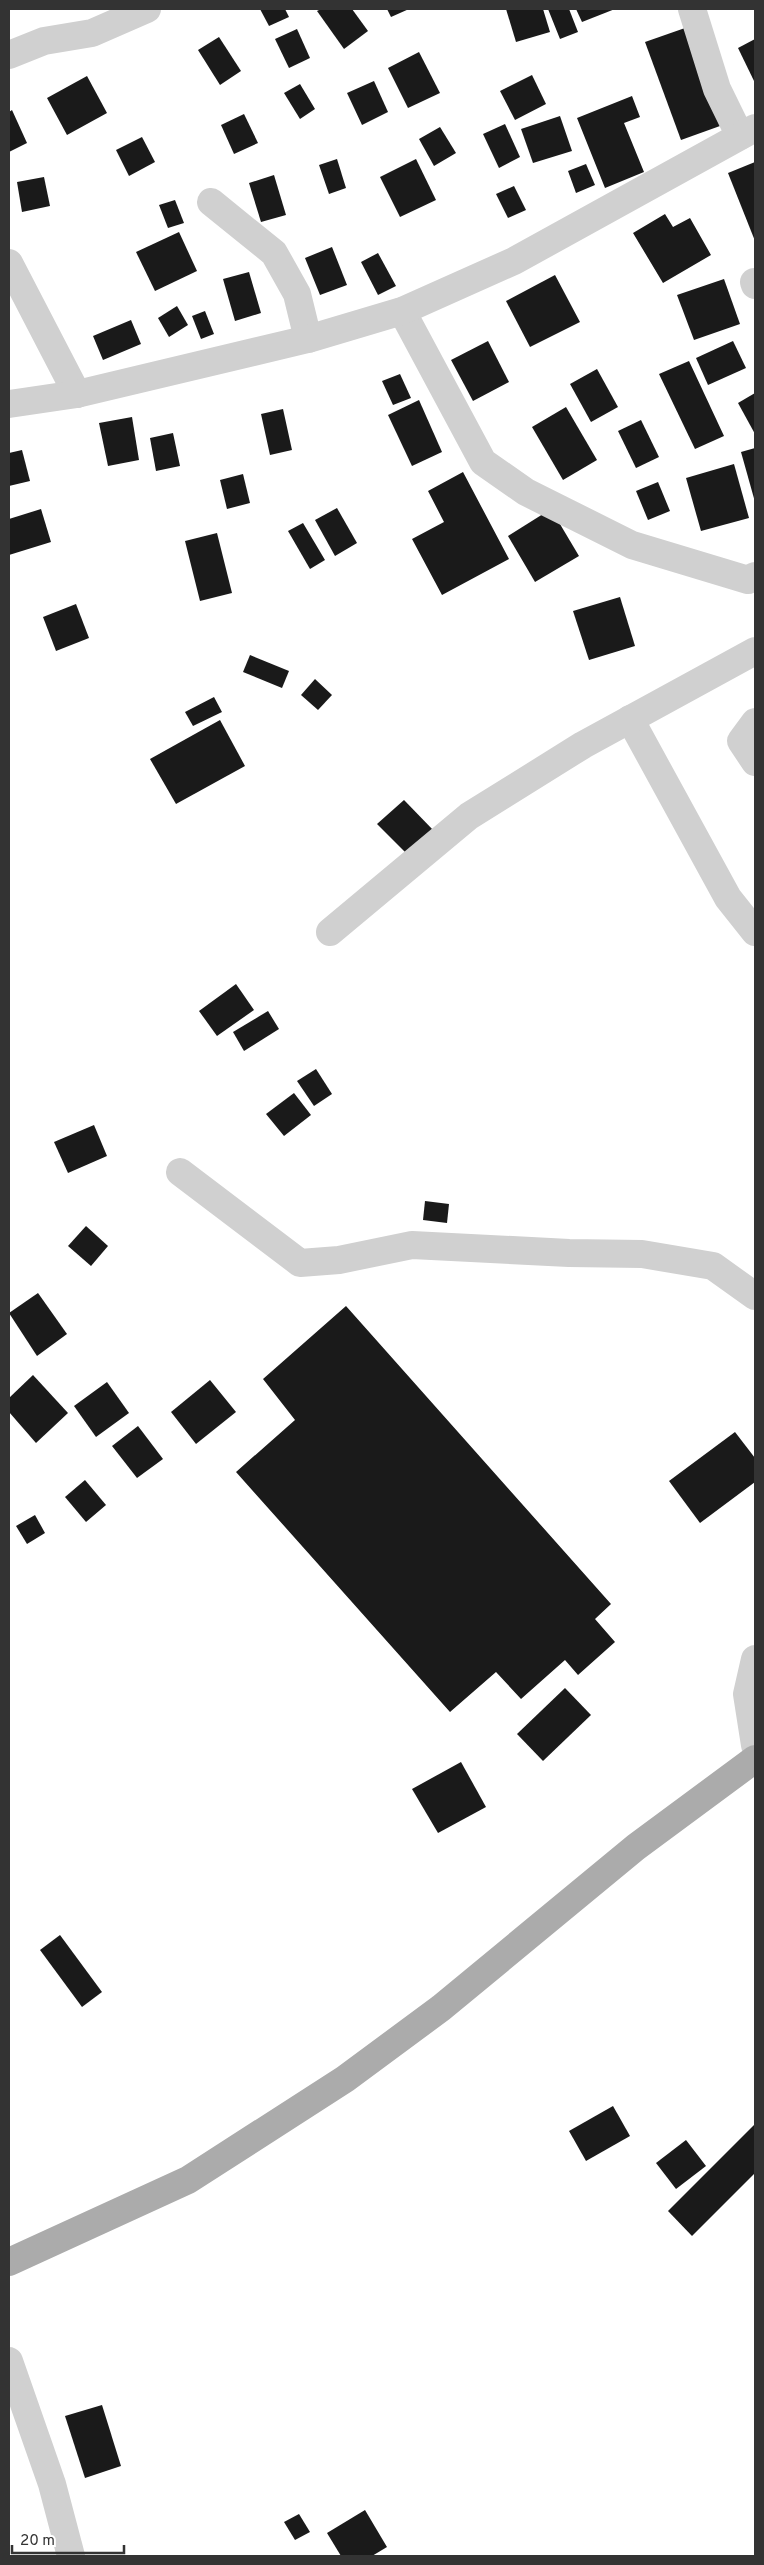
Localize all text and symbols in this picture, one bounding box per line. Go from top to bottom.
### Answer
scale bar [12,2522,125,2554]
text: 20 m [20,2532,55,2551]

